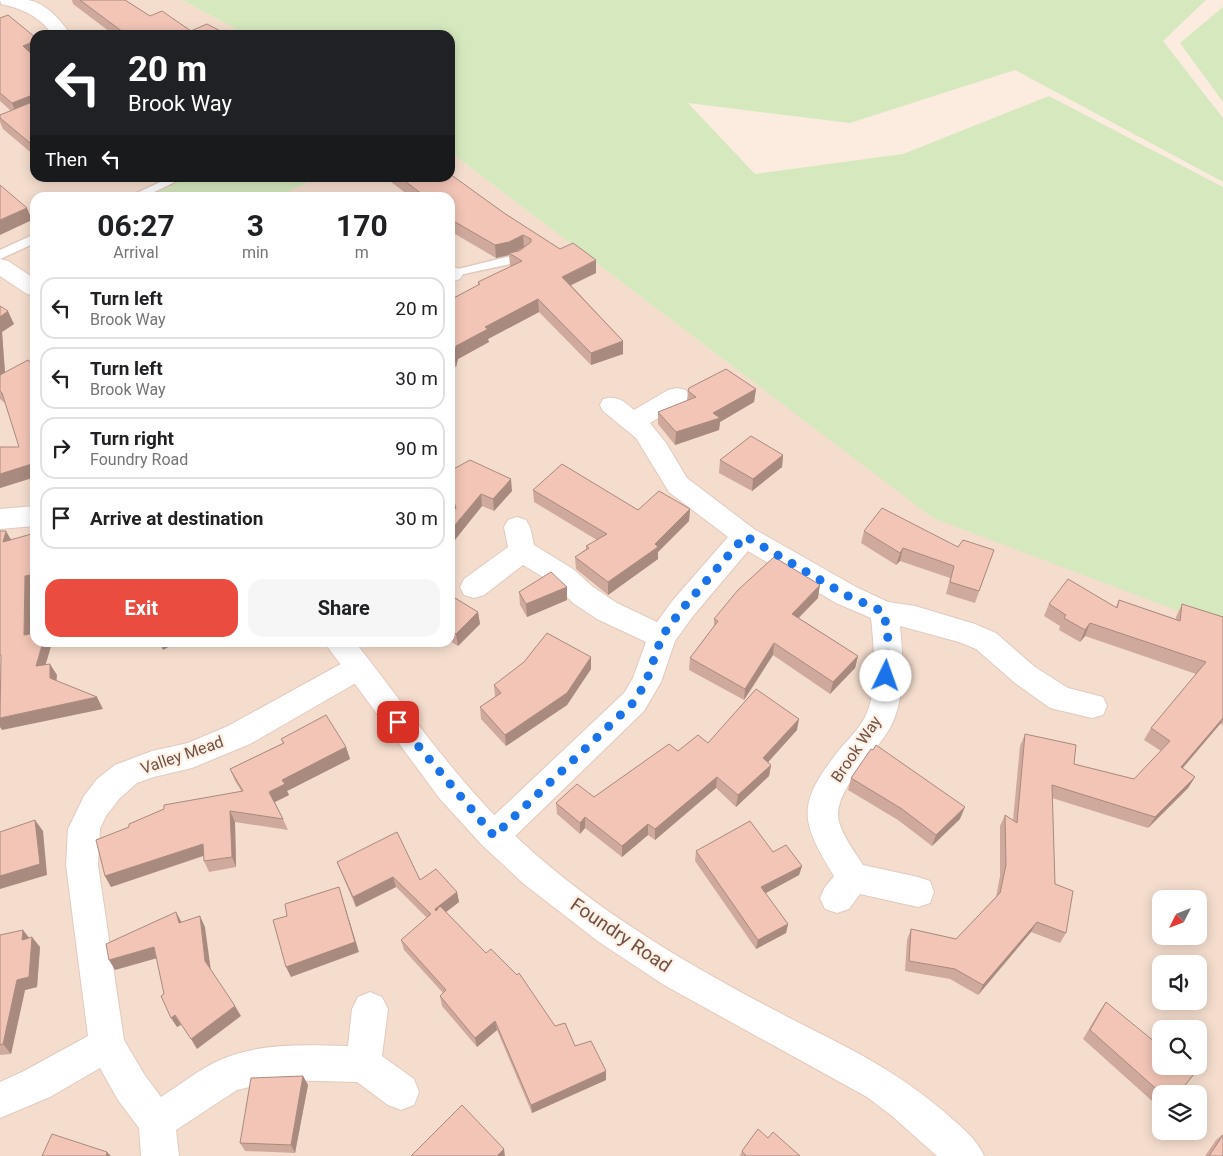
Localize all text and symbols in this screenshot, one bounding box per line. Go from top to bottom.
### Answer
text: 20 m [128,49,207,90]
icon: left [45,50,110,115]
text: Brook Way [128,91,232,116]
icon: left [97,145,125,173]
text: Then [45,148,87,171]
text: 06:27 [97,208,175,243]
text: 3 [247,208,264,243]
text: 170 [336,208,388,243]
text: Arrival [113,243,159,262]
text: min [242,243,269,262]
text: m [355,243,369,262]
text: Turn left [90,287,163,310]
icon: left [47,294,75,322]
text: 20 m [395,297,438,320]
text: Brook Way [90,310,166,329]
text: Turn left [90,357,163,380]
icon: left [47,364,75,392]
text: 30 m [395,367,438,390]
text: Brook Way [90,380,166,399]
text: Turn right [90,427,174,450]
icon: right [47,434,75,462]
text: 90 m [395,437,438,460]
text: Foundry Road [90,450,188,469]
icon: arrive [47,504,75,532]
text: Arrive at destination [90,507,263,530]
text: 30 m [395,507,438,530]
button: Exit [45,579,238,637]
button: Share [248,579,440,637]
position arrow [859,649,911,701]
pin [377,701,419,743]
icon: arrive [384,708,412,736]
street label: Brook Way [827,712,885,786]
street label: Valley Mead [138,732,226,778]
north arrow [1152,890,1208,945]
map controls [1152,890,1207,1140]
street label: Foundry Road [566,893,676,977]
button: sound [1152,955,1207,1010]
button: search [1152,1020,1207,1075]
button: layers [1152,1085,1207,1140]

